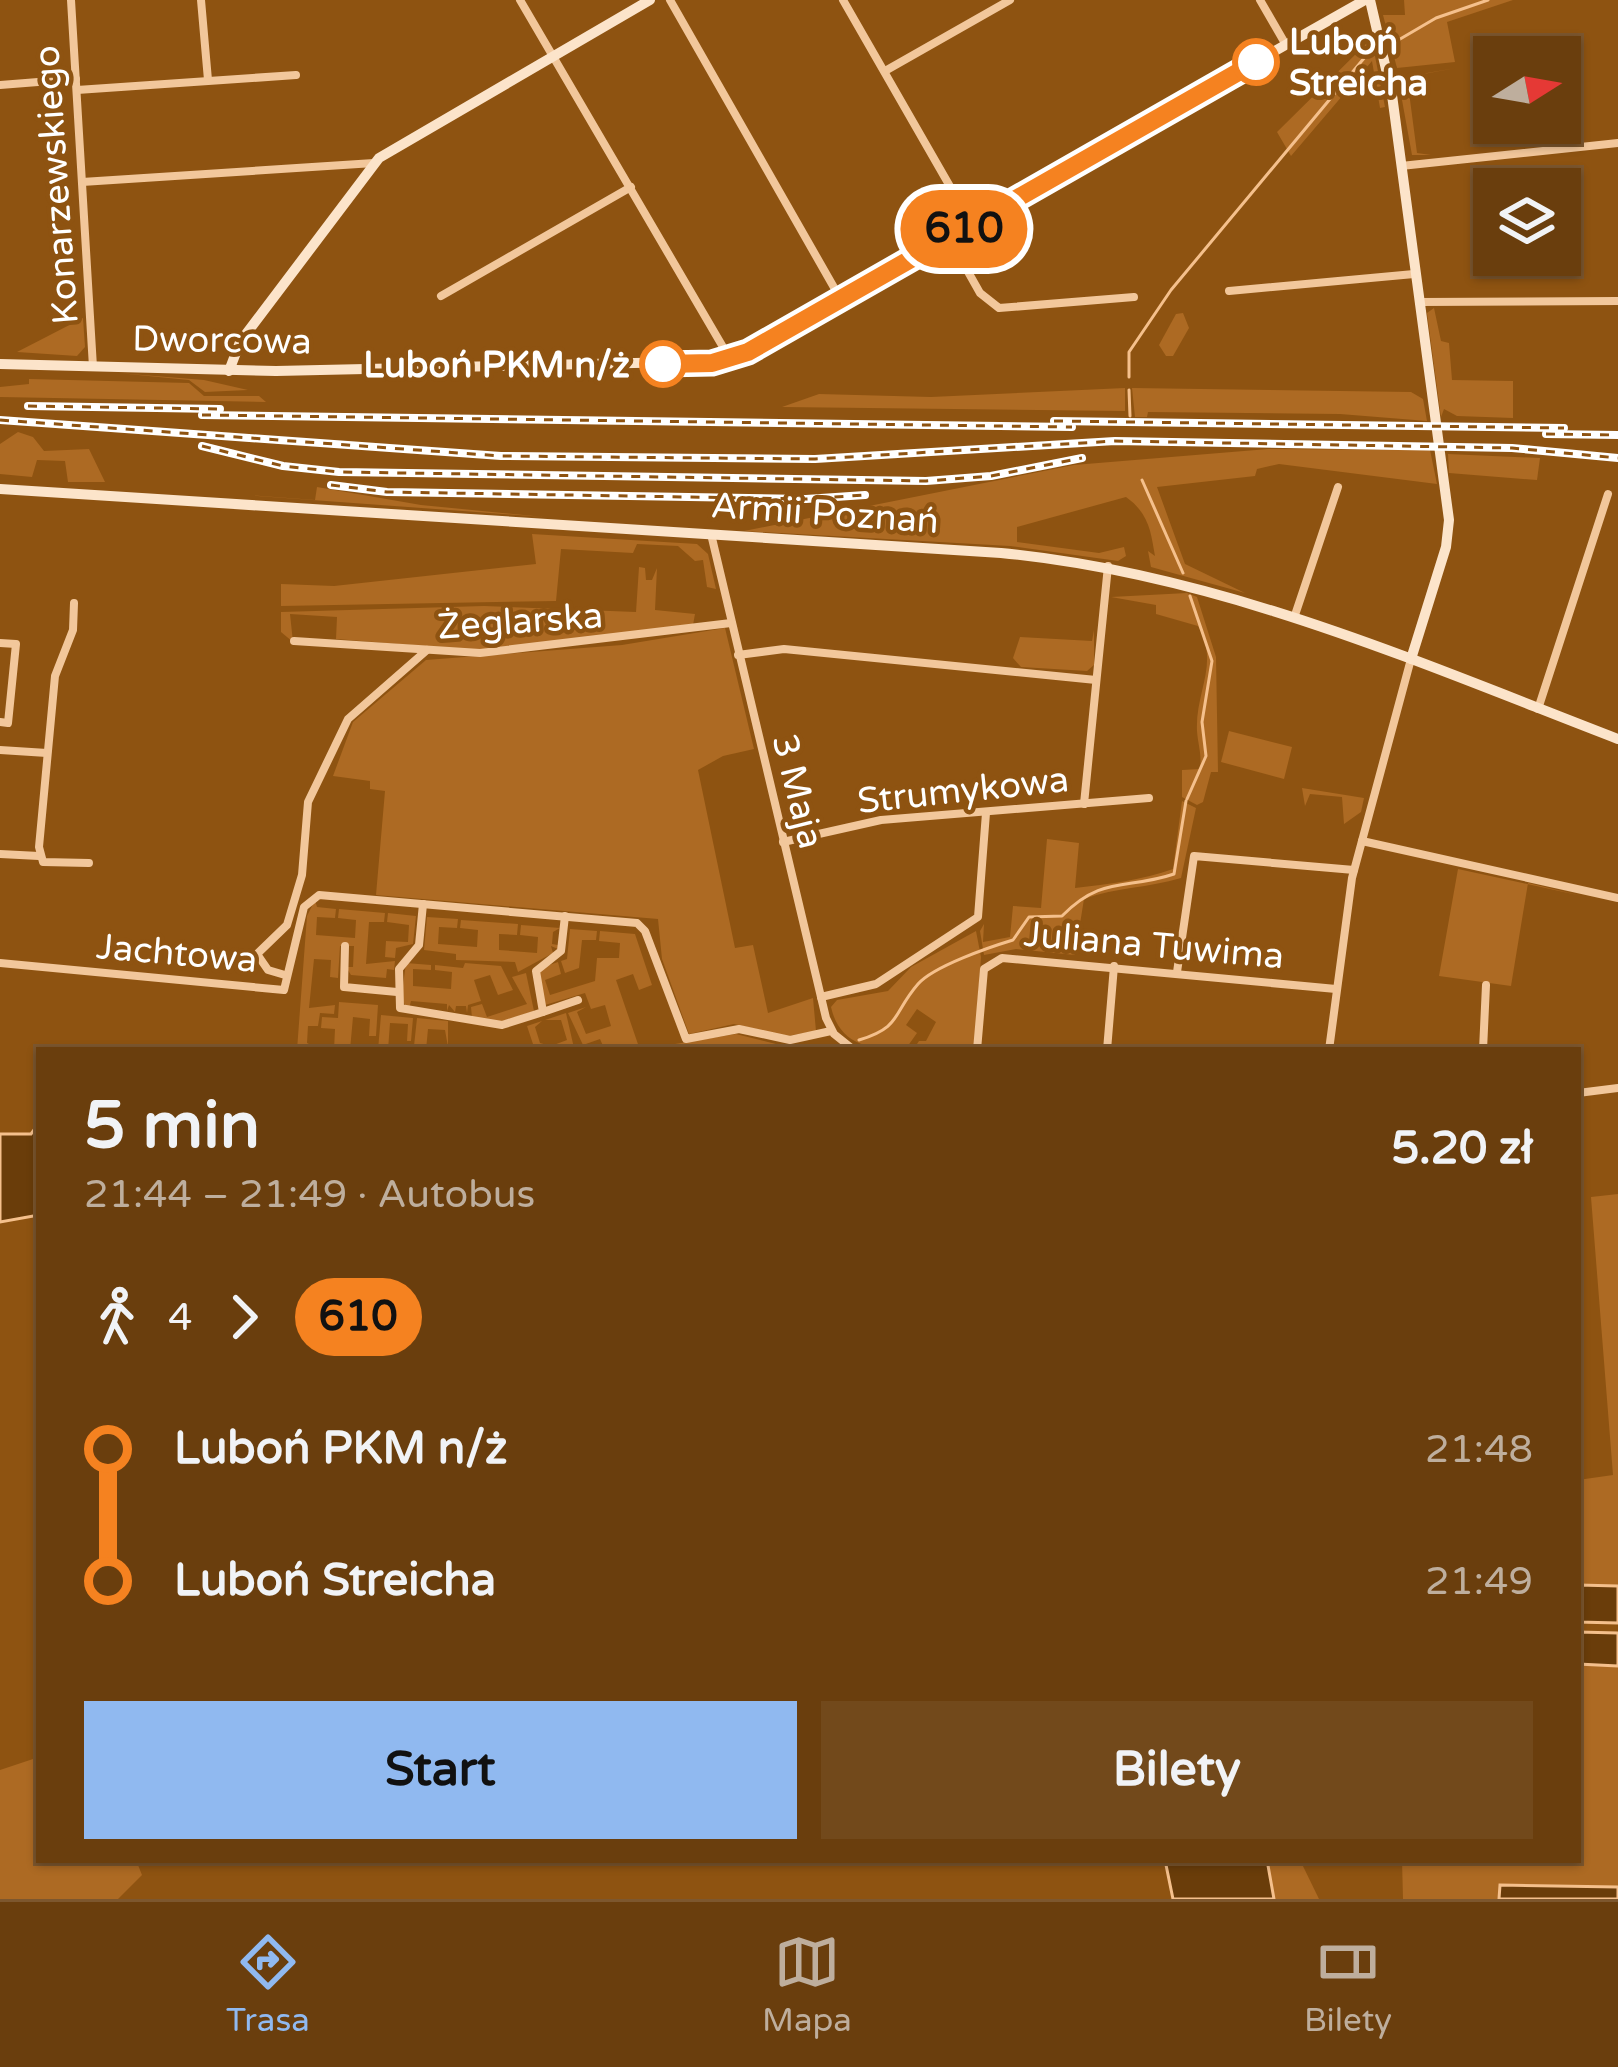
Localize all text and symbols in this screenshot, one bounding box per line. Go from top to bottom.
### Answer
place label: Luboń Streicha [1289,21,1428,105]
north arrow [1473,36,1581,144]
map controls [1473,36,1581,276]
marker: Luboń Streicha [1234,40,1278,84]
street label: Konarzewskiego [25,44,88,326]
button: layers [1473,168,1581,276]
line badge: 610 [895,190,1033,268]
text: 610 [924,203,1004,254]
street label: Dworcowa [132,317,312,364]
marker: Luboń PKM n/ż [641,342,685,386]
place label: Luboń PKM n/ż [363,344,630,387]
street label: Armii Poznań [709,484,940,543]
street label: Żeglarska [436,594,604,649]
street label: 3 Maja [763,730,832,853]
street label: Strumykowa [855,758,1071,823]
street label: Juliana Tuwima [1022,913,1286,978]
street label: Jachtowa [95,925,259,982]
text: 5 min [84,1086,260,1166]
text: 5.20 zł [1391,1122,1533,1176]
text: 21:44 – 21:49 · Autobus [84,1171,535,1218]
icon: walk [84,1284,150,1350]
icon: forward [211,1284,277,1350]
text: 610 [319,1291,398,1342]
text: 4 [168,1294,193,1341]
text: Luboń PKM n/ż [174,1422,508,1476]
text: 21:48 [1425,1426,1533,1473]
text: Luboń Streicha [174,1554,496,1608]
text: 21:49 [1425,1558,1533,1605]
button: Start [84,1701,797,1839]
button: Bilety [821,1701,1533,1839]
tab: Trasa [226,1929,310,2040]
tab: Mapa [762,1929,852,2040]
tab: Bilety [1304,1929,1392,2040]

